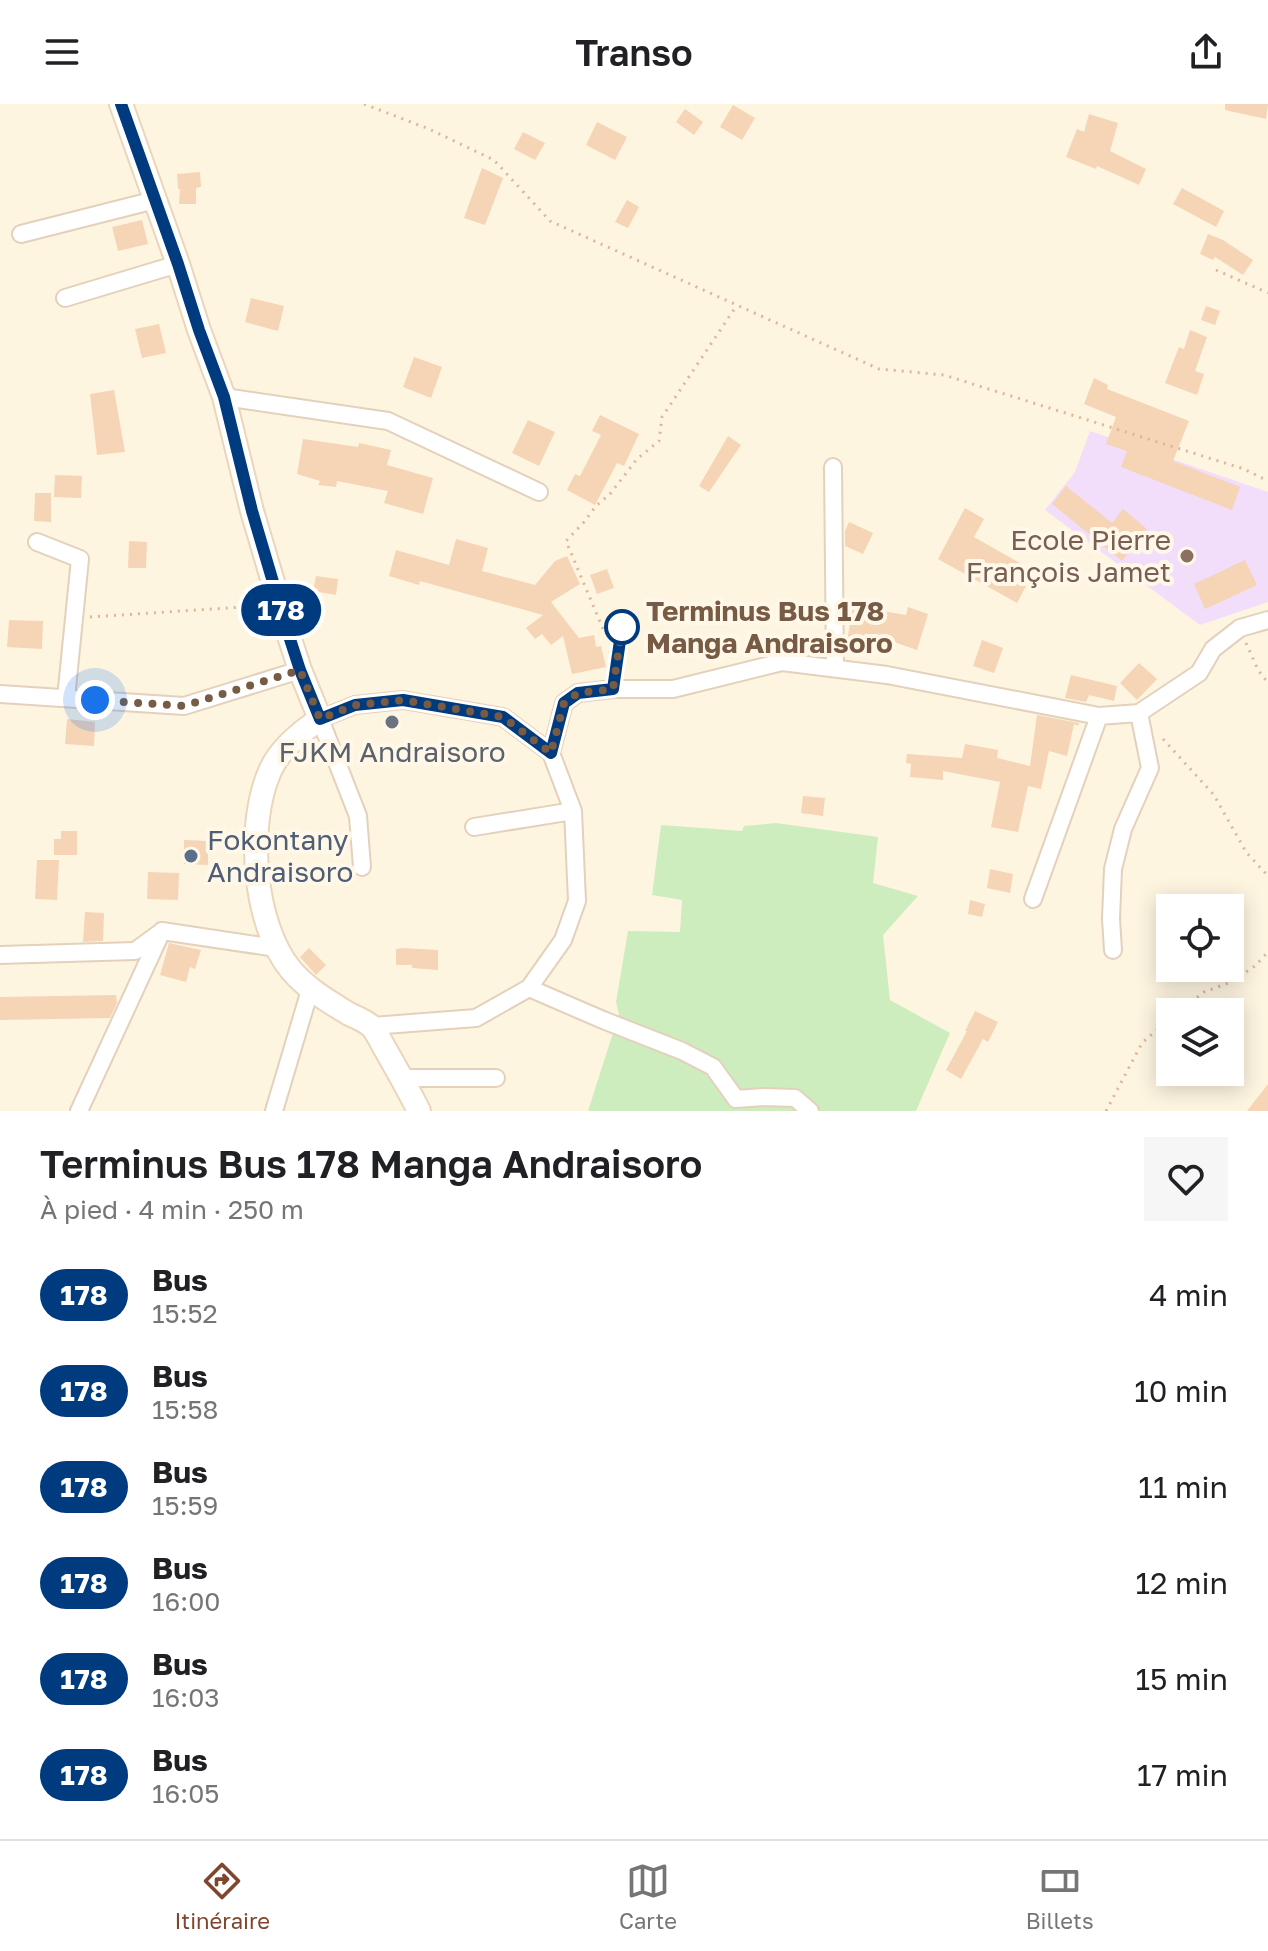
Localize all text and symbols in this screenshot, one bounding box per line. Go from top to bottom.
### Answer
icon: menu [40,30,84,74]
icon: share [1184,30,1228,74]
text: Transo [575,31,693,74]
place label: Ecole Pierre François Jamet [966,523,1171,588]
marker: Ecole Pierre François Jamet [1178,547,1196,565]
line badge: 178 [235,584,327,636]
text: 178 [257,593,305,626]
place label: Terminus Bus 178 Manga Andraisoro [646,594,893,659]
marker: Terminus Bus 178 Manga Andraisoro [605,610,639,644]
your location [75,680,115,720]
marker: FJKM Andraisoro [383,713,401,731]
place label: FJKM Andraisoro [278,735,506,768]
place label: Fokontany Andraisoro [207,823,353,888]
marker: Fokontany Andraisoro [182,847,200,865]
map controls [1156,894,1244,1086]
button: locate [1156,894,1244,982]
button: layers [1156,998,1244,1086]
button: heart [1144,1137,1228,1221]
text: Terminus Bus 178 Manga Andraisoro [40,1141,702,1186]
text: À pied · 4 min · 250 m [40,1194,304,1225]
text: Bus [152,1262,208,1298]
text: 4 min [1149,1277,1228,1313]
text: 178 [60,1278,108,1311]
text: 15:52 [152,1298,218,1329]
text: Bus [152,1358,208,1394]
text: 10 min [1134,1373,1228,1409]
text: 178 [60,1374,108,1407]
text: 15:58 [152,1394,218,1425]
text: Bus [152,1454,208,1490]
text: 11 min [1138,1469,1228,1505]
text: 178 [60,1470,108,1503]
text: 15:59 [152,1490,218,1521]
text: Bus [152,1550,208,1586]
text: 12 min [1136,1565,1228,1601]
text: 178 [60,1566,108,1599]
text: 16:00 [152,1586,220,1617]
text: Bus [152,1646,208,1682]
text: 15 min [1136,1661,1228,1697]
text: 178 [60,1662,108,1695]
text: 16:03 [152,1682,219,1713]
text: Bus [152,1742,208,1778]
text: 17 min [1137,1757,1228,1793]
text: 178 [60,1758,108,1791]
text: 16:05 [152,1778,219,1809]
tab: Itinéraire [174,1859,270,1934]
tab: Carte [619,1859,677,1934]
tab: Billets [1026,1859,1094,1934]

